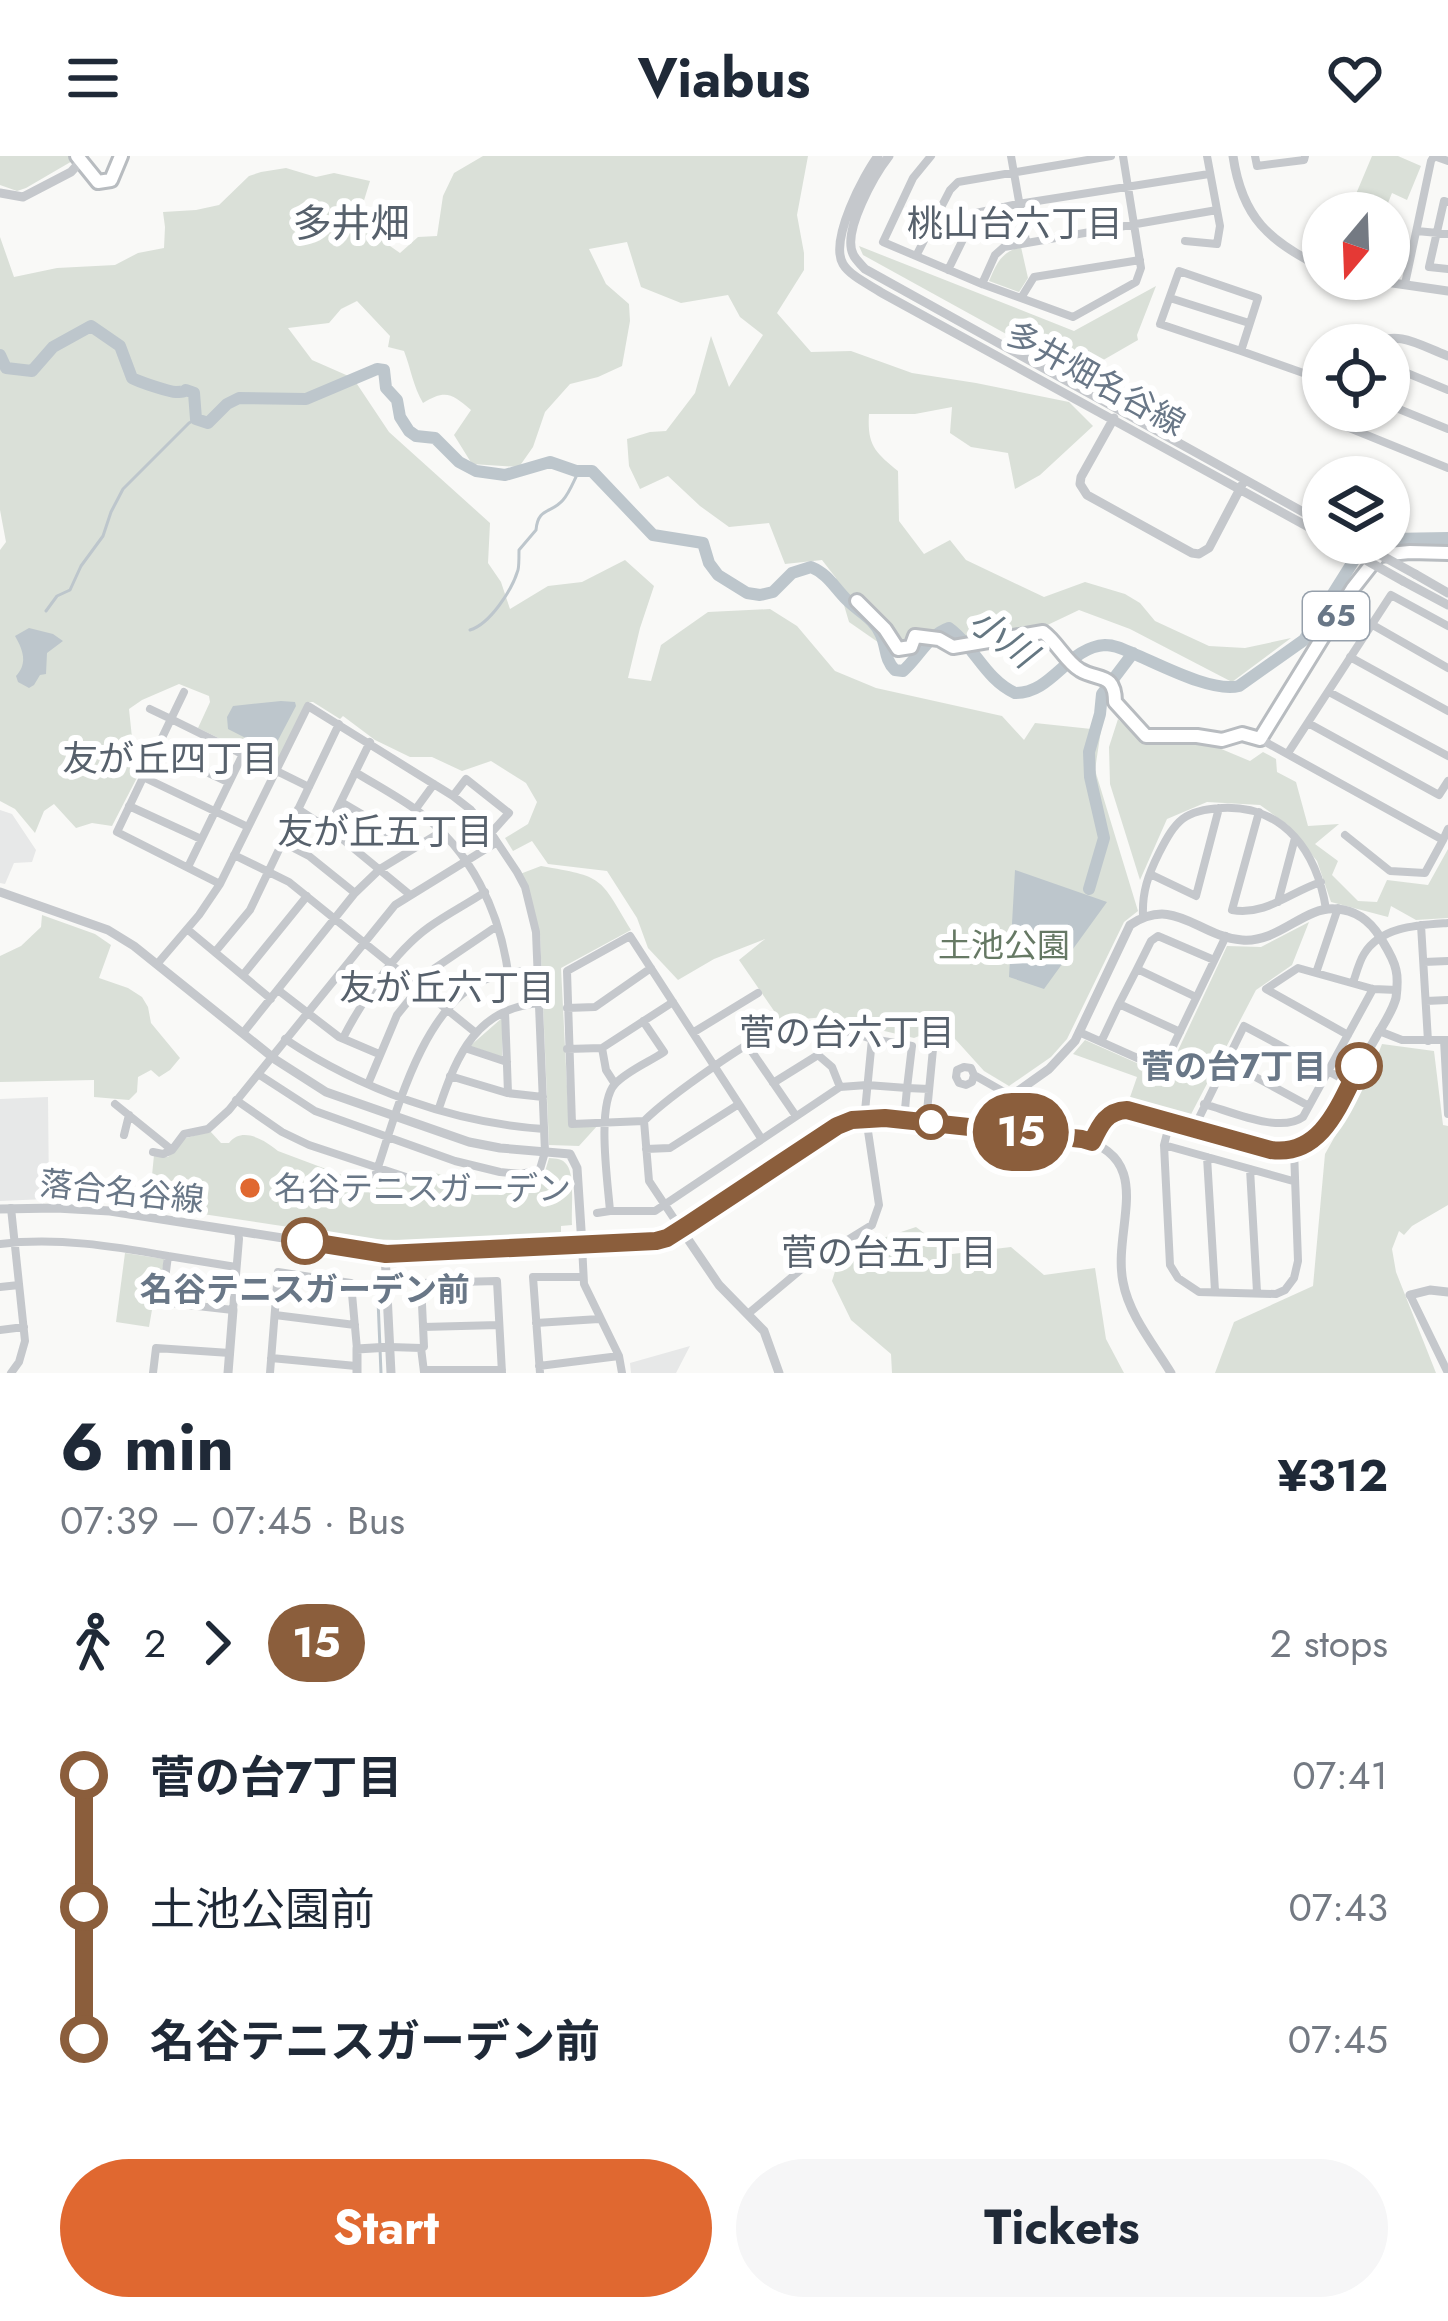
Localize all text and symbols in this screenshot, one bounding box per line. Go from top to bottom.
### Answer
text: Viabus [638,39,810,117]
icon: menu [60,45,126,111]
icon: heart [1322,45,1388,111]
north arrow [1302,192,1410,300]
map controls [1302,192,1410,564]
district label: 多井畑 [292,195,410,252]
district label: 桃山台六丁目 [907,197,1123,249]
street label: 多井畑名谷線 [998,310,1194,447]
button: locate [1302,324,1410,432]
button: layers [1302,456,1410,564]
road number: 65 [1303,592,1369,640]
water label: 小川 [959,595,1051,682]
district label: 友が丘四丁目 [62,732,278,784]
district label: 友が丘五丁目 [277,805,493,857]
park label: 土池公園 [938,922,1070,969]
district label: 友が丘六丁目 [339,961,555,1013]
district label: 菅の台六丁目 [739,1006,955,1058]
place label: 菅の台7丁目 [1141,1043,1326,1090]
marker: 菅の台7丁目 [1337,1044,1381,1088]
line badge: 15 [967,1093,1075,1171]
text: 15 [997,1101,1045,1162]
unlabelled marker [915,1106,947,1138]
street label: 落合名谷線 [37,1160,206,1223]
place label: 名谷テニスガーデン [274,1165,571,1212]
marker: 名谷テニスガーデン [237,1175,263,1201]
marker: 名谷テニスガーデン前 [283,1219,327,1263]
district label: 菅の台五丁目 [781,1226,997,1278]
place label: 名谷テニスガーデン前 [140,1266,470,1313]
text: 6 min [60,1399,234,1495]
text: ¥312 [1278,1443,1388,1508]
text: 07:39 – 07:45 · Bus [60,1492,405,1549]
icon: walk [60,1610,126,1676]
icon: forward [184,1610,250,1676]
text: 15 [292,1612,341,1673]
text: 2 [144,1615,166,1672]
text: 2 stops [1270,1615,1388,1672]
text: 菅の台7丁目 [150,1745,402,1810]
text: 07:41 [1292,1747,1388,1804]
text: 土池公園前 [150,1877,375,1942]
text: 07:43 [1288,1879,1388,1936]
text: 名谷テニスガーデン前 [150,2009,600,2074]
text: 07:45 [1288,2011,1388,2068]
button: Start [60,2159,712,2297]
button: Tickets [736,2159,1388,2297]

